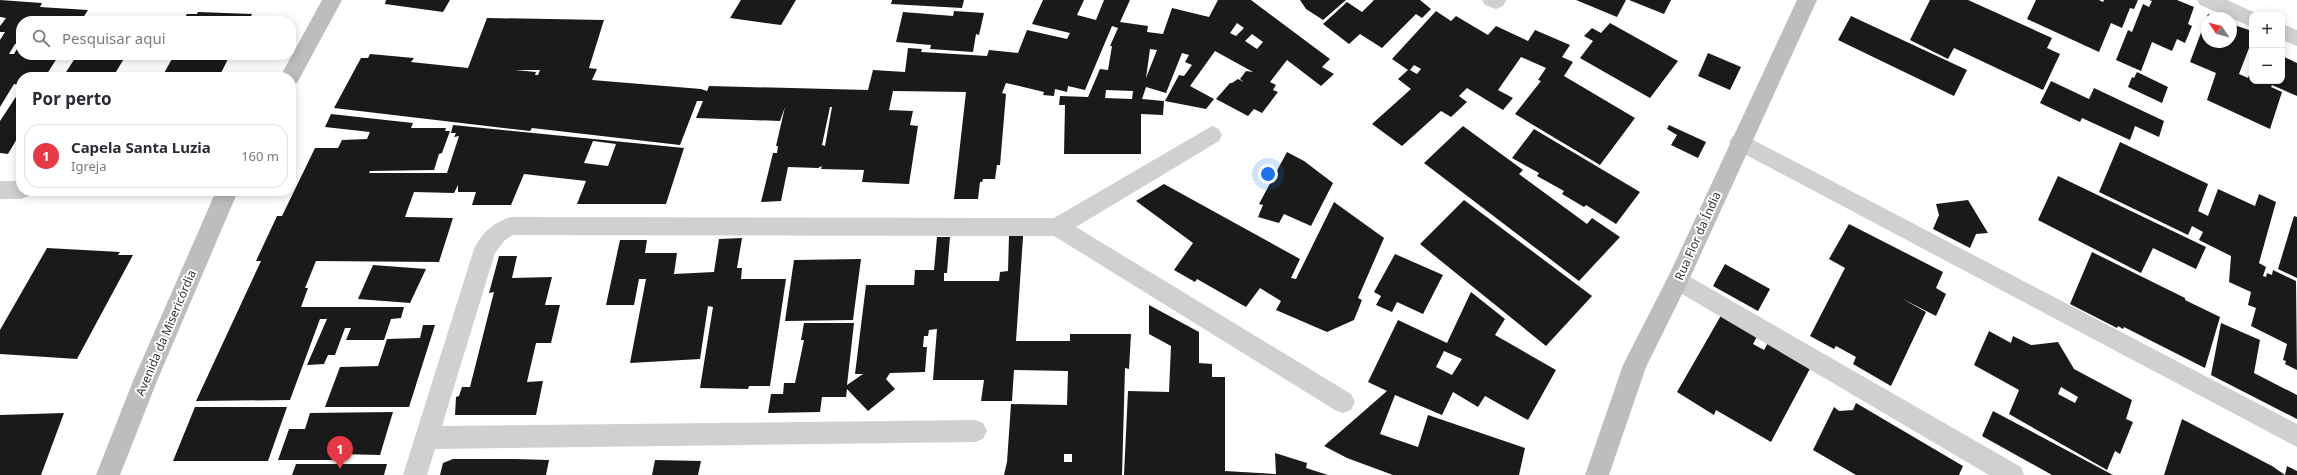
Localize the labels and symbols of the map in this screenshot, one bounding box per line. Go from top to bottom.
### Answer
north arrow [2201,12,2237,48]
your location [1258,164,1278,184]
street label: Rua Flor da Índia [1670,189,1725,283]
street label: Avenida da Misericórdia [131,267,200,398]
pin: 1 [327,436,353,469]

